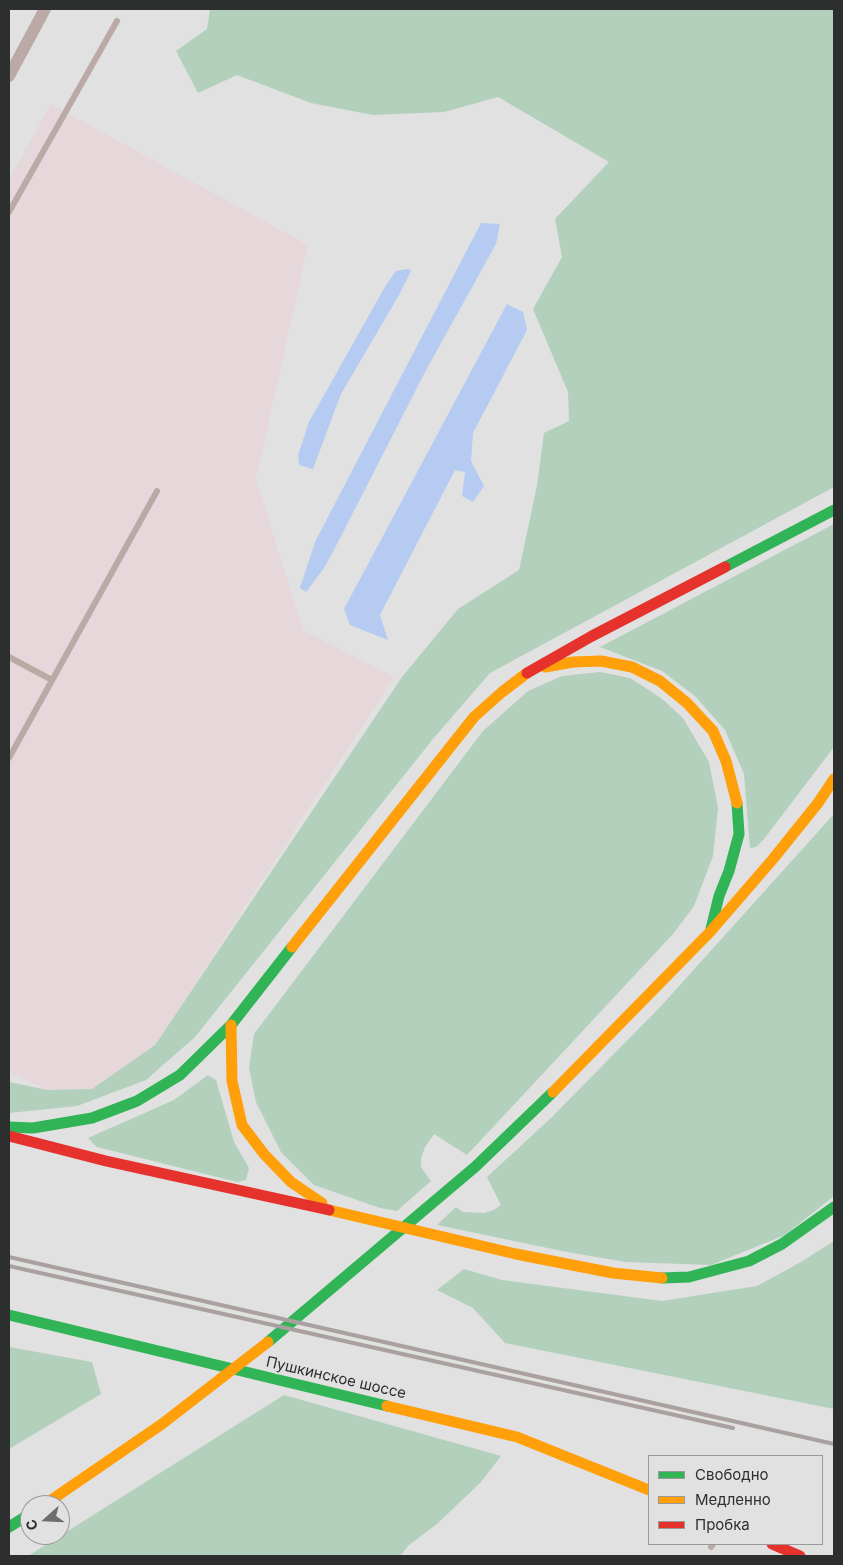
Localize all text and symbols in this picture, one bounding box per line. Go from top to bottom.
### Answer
street label: Пушкинское шоссе [264,1353,408,1403]
legend [648,1455,823,1545]
text: Свободно [695,1465,769,1484]
text: Медленно [695,1490,771,1509]
north arrow [20,1495,70,1545]
text: Пробка [695,1515,750,1534]
text: С [22,1517,41,1533]

